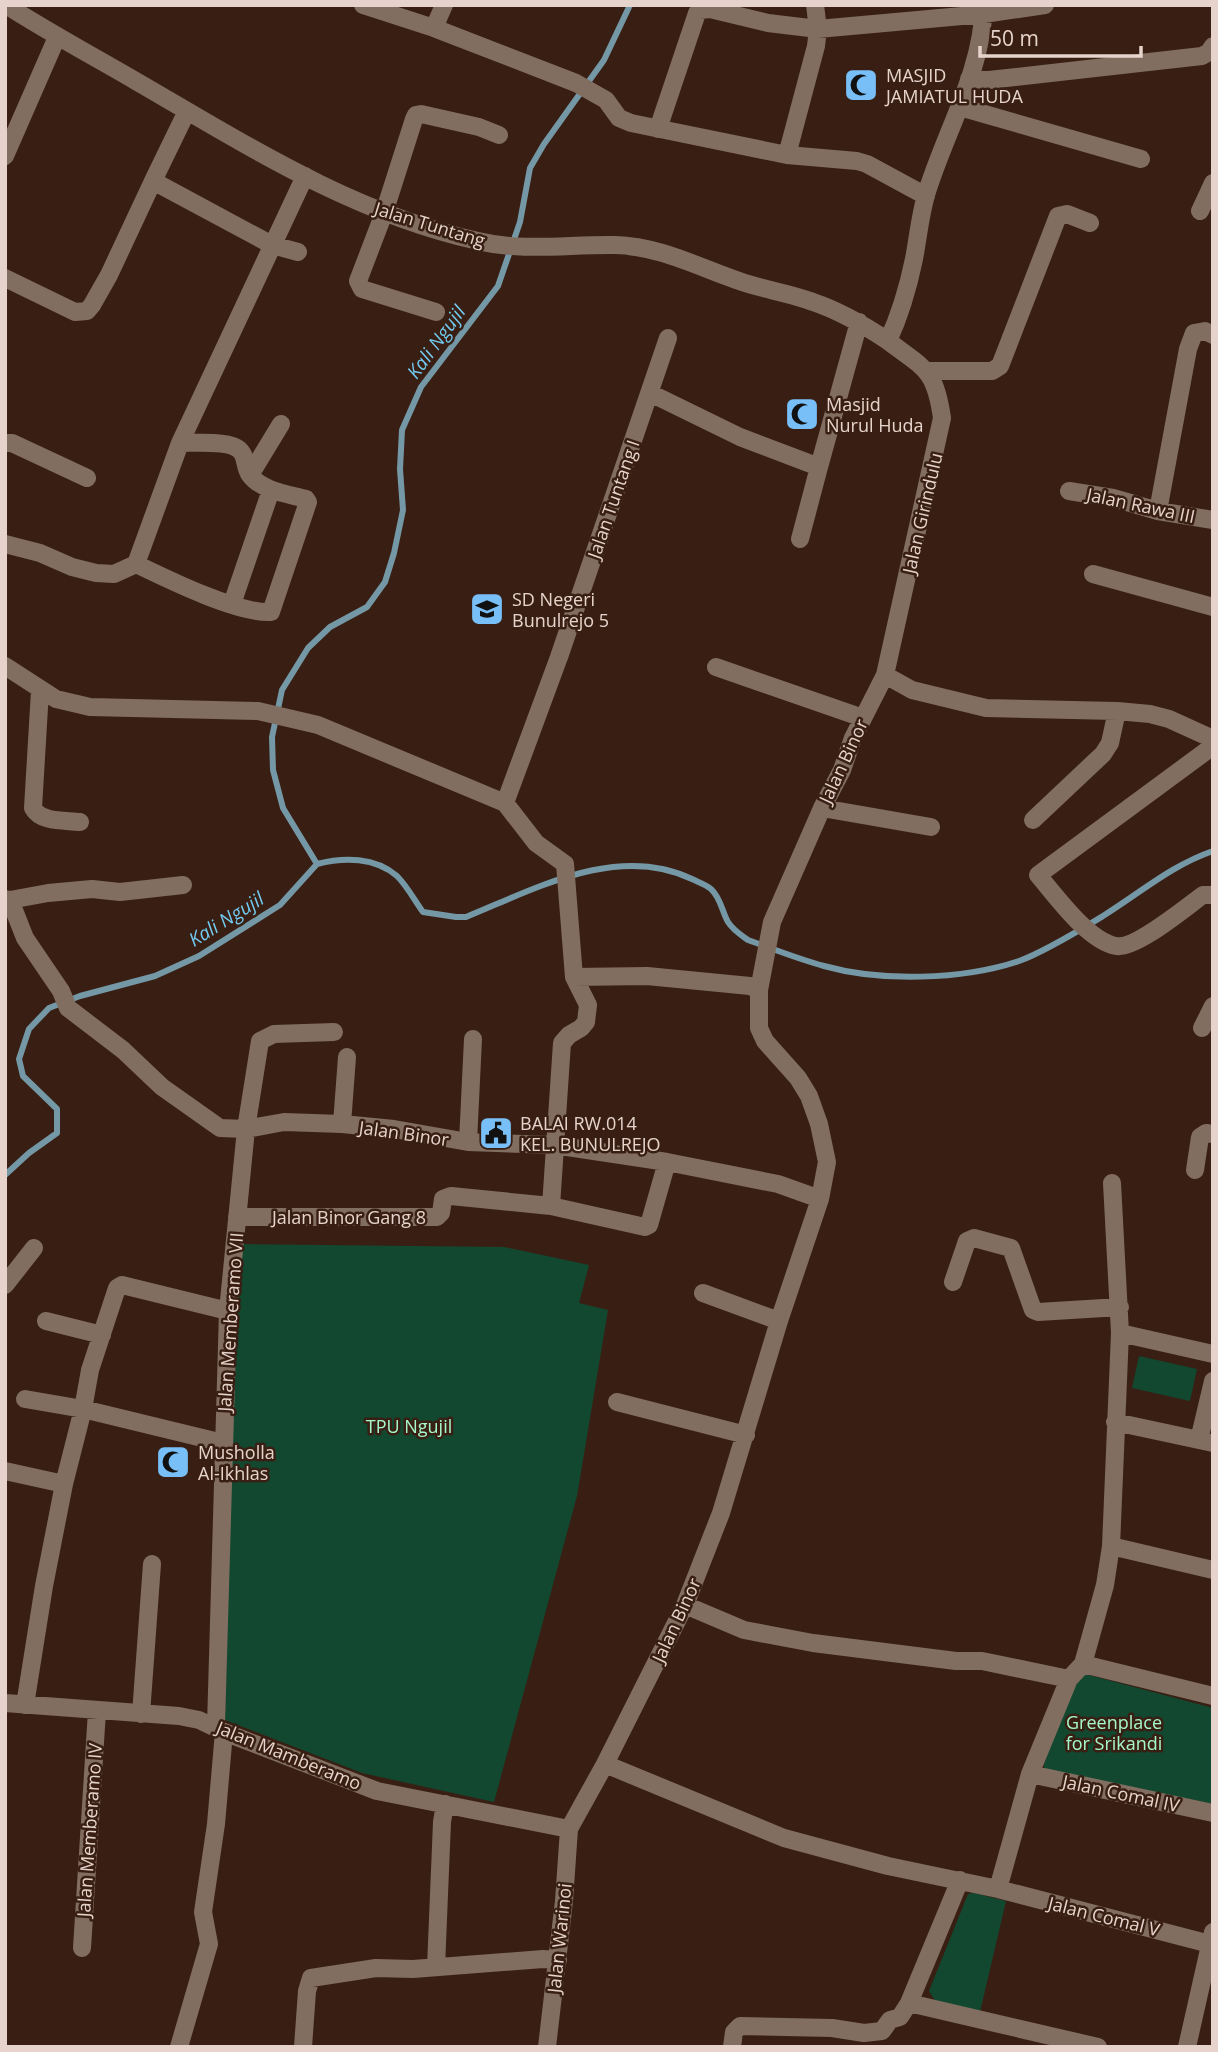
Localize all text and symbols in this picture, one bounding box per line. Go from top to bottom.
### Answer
scale bar [980,14,1141,58]
text: 50 m [990,24,1039,52]
place label: MASJID JAMIATUL HUDA [884,63,1023,108]
mosque icon: MASJID JAMIATUL HUDA [842,66,880,104]
street label: Jalan Tuntang [370,195,488,252]
water label: Kali Ngujil [401,299,472,384]
place label: Masjid Nurul Huda [826,392,924,437]
mosque icon: Masjid Nurul Huda [783,395,821,433]
street label: Jalan Tuntang I [581,436,645,563]
street label: Jalan Girindulu [896,450,948,578]
street label: Jalan Rawa III [1083,481,1197,528]
place label: SD Negeri Bunulrejo 5 [512,587,609,632]
school or university icon: SD Negeri Bunulrejo 5 [468,590,506,628]
street label: Jalan Binor [812,714,873,809]
water label: Kali Ngujil [183,885,270,952]
place label: BALAI RW.014 KEL. BUNULREJO [520,1111,661,1156]
public building icon: BALAI RW.014 KEL. BUNULREJO [477,1114,515,1152]
street label: Jalan Binor [356,1115,451,1151]
street label: Jalan Binor Gang 8 [270,1205,426,1229]
street label: Jalan Memberamo VII [212,1232,248,1414]
park label: TPU Ngujil [366,1414,452,1438]
place label: Musholla Al-Ikhlas [198,1440,275,1485]
mosque icon: Musholla Al-Ikhlas [154,1443,192,1481]
street label: Jalan Binor [645,1573,706,1668]
park label: Greenplace for Srikandi [1066,1710,1162,1755]
street label: Jalan Mamberamo [211,1714,365,1795]
street label: Jalan Memberamo IV [71,1742,107,1920]
street label: Jalan Comal IV [1058,1768,1182,1817]
street label: Jalan Warinoi [541,1882,577,1996]
street label: Jalan Comal V [1044,1890,1162,1941]

